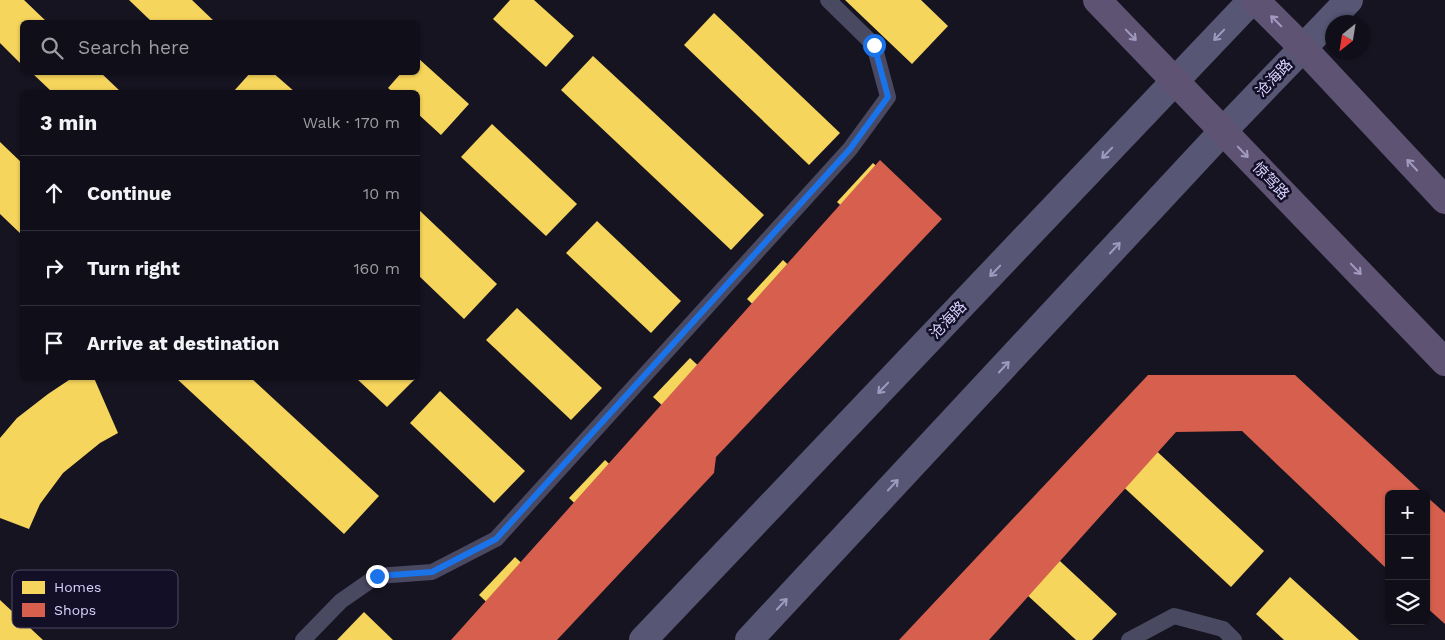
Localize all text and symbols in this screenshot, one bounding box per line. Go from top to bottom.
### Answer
one-way arrow [1270,15,1282,27]
north arrow [1325,15,1370,60]
search box [20,20,420,75]
one-way arrow [1125,29,1137,42]
one-way arrow [1213,29,1225,42]
icon: search [38,34,66,62]
route start [863,34,886,57]
text: Search here [78,36,189,59]
street label: 沧海路 [1252,56,1296,100]
text: 3 min [40,110,97,135]
text: Walk · 170 m [303,113,400,132]
one-way arrow [1101,146,1113,159]
one-way arrow [1237,146,1249,159]
one-way arrow [1406,158,1418,171]
street label: 惊驾路 [1249,159,1293,203]
icon: ahead [40,179,68,207]
text: Continue [87,182,171,205]
text: 10 m [363,184,400,203]
one-way arrow [1109,241,1121,254]
icon: right [40,254,68,282]
text: Turn right [87,257,180,280]
text: 160 m [353,259,400,278]
one-way arrow [1350,263,1362,276]
one-way arrow [989,264,1001,277]
street label: 沧海路 [926,298,970,342]
icon: arrive [40,329,68,357]
text: Arrive at destination [87,332,279,355]
one-way arrow [998,360,1010,373]
one-way arrow [877,382,889,395]
one-way arrow [887,479,899,492]
map controls [1385,490,1430,625]
button: + [1385,490,1430,535]
button: − [1385,535,1430,580]
route end [366,565,389,588]
legend [12,570,178,628]
text: Homes [54,579,101,595]
button: layers [1385,580,1430,625]
one-way arrow [776,598,788,611]
text: Shops [54,602,96,618]

